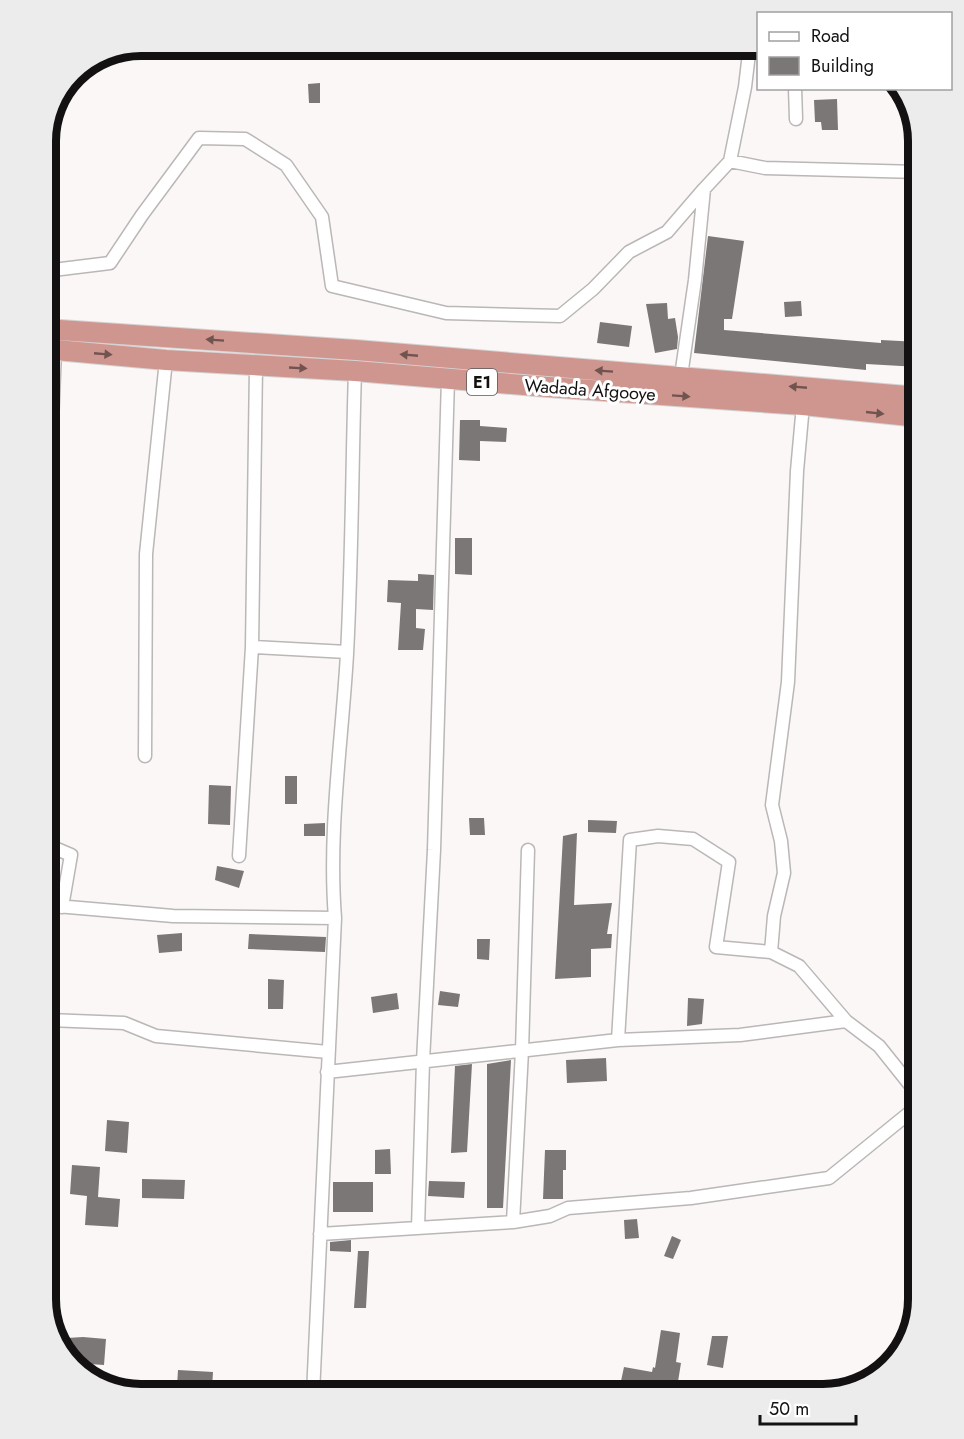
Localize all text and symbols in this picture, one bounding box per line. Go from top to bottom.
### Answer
legend [757,12,952,90]
text: Road [811,23,850,49]
text: Building [811,53,874,79]
one-way arrow [205,335,224,345]
one-way arrow [94,349,113,359]
one-way arrow [400,350,419,360]
one-way arrow [288,364,307,373]
one-way arrow [594,366,613,376]
road number: E1 [467,369,497,395]
street label: Wadada Afgooye [523,372,657,408]
one-way arrow [788,382,807,392]
one-way arrow [671,392,690,401]
one-way arrow [866,408,885,418]
scale bar [760,1388,856,1426]
text: 50 m [769,1396,809,1422]

